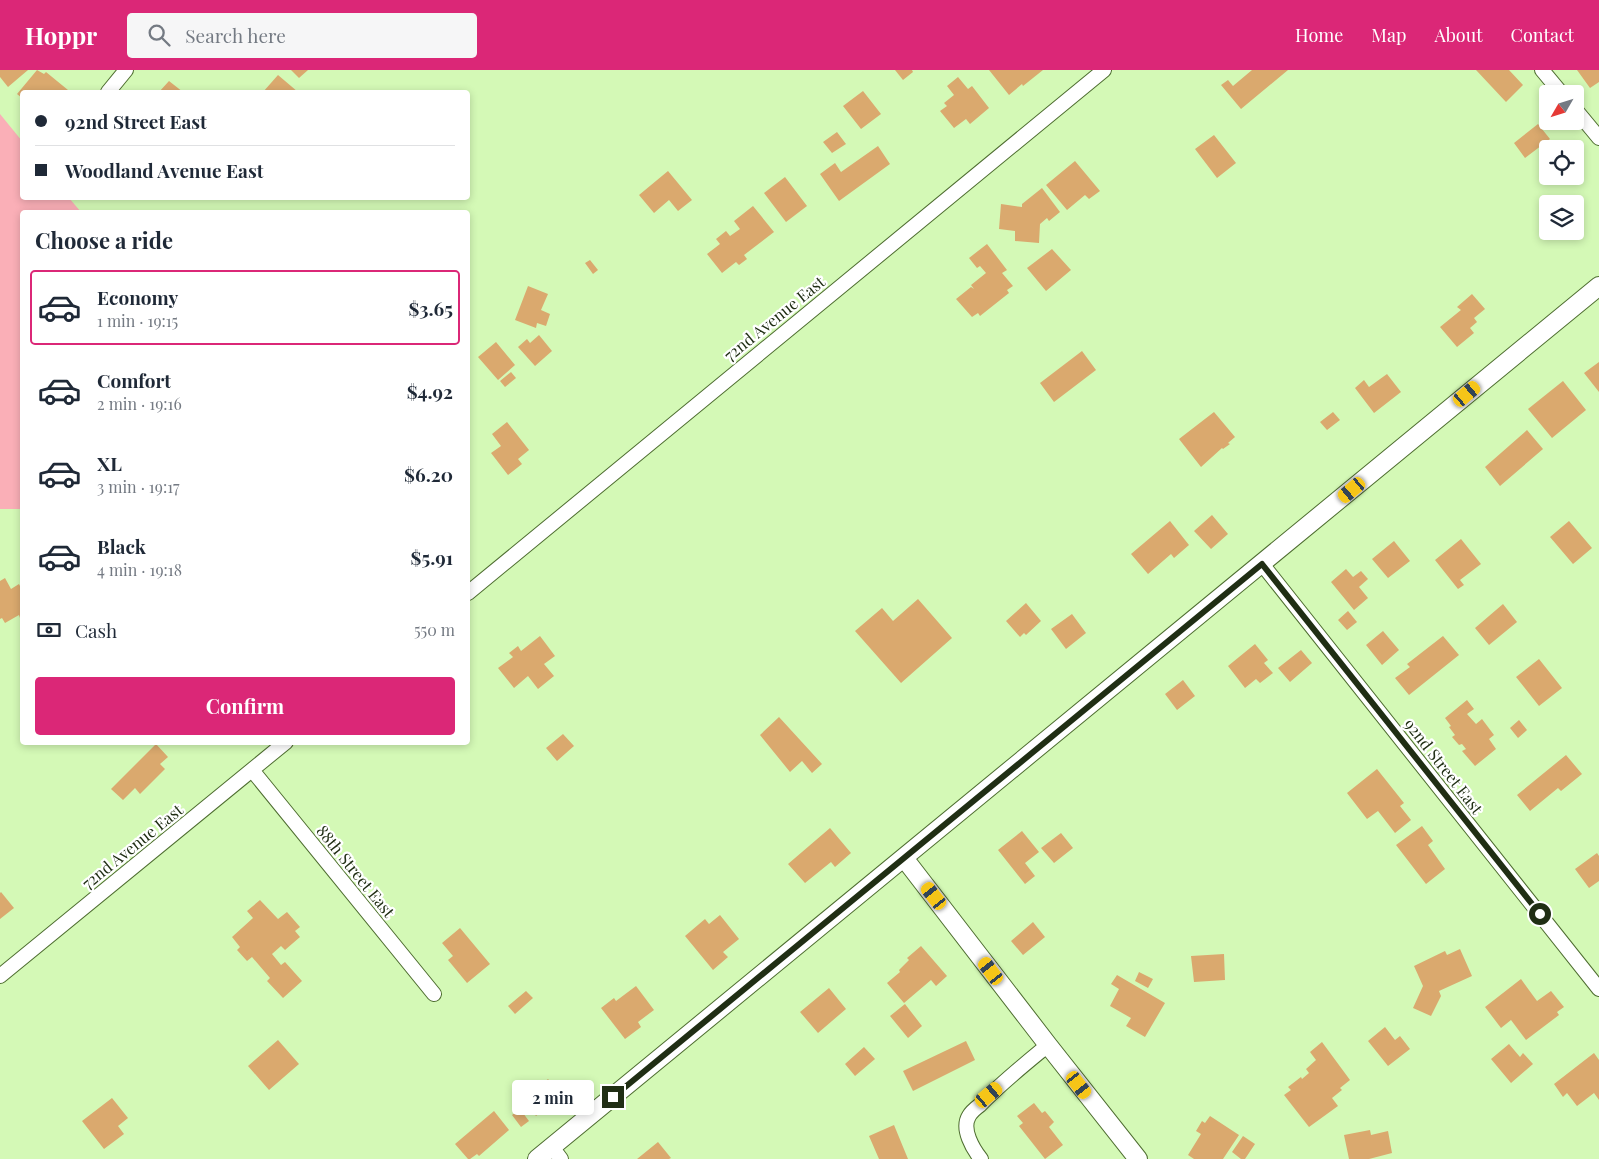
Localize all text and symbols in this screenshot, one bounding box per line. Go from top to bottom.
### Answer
search box [127,13,477,58]
text: Hoppr [25,19,97,51]
icon: search [145,21,173,49]
text: Search here [185,22,286,48]
text: Home [1295,23,1343,47]
text: Map [1371,23,1406,47]
text: About [1434,23,1483,47]
text: Contact [1511,23,1574,47]
north arrow [1539,85,1584,130]
map controls [1539,85,1584,240]
text: 92nd Street East [65,108,207,134]
button: locate [1539,140,1584,185]
text: Woodland Avenue East [65,157,263,183]
button: layers [1539,195,1584,240]
text: Choose a ride [35,225,173,255]
street label: 72nd Avenue East [719,271,829,365]
text: Economy [97,284,178,310]
icon: car [37,285,82,330]
text: $3.65 [408,295,453,321]
text: 1 min · 19:15 [97,310,178,331]
text: Comfort [97,367,171,393]
icon: car [37,368,82,413]
text: $4.92 [407,378,453,404]
car [1450,379,1483,409]
text: 2 min · 19:16 [97,393,182,414]
text: XL [97,450,122,476]
icon: car [37,451,82,496]
text: $6.20 [404,461,453,487]
car [1335,475,1368,505]
text: 3 min · 19:17 [97,476,180,497]
text: Black [97,533,146,559]
icon: car [37,534,82,579]
text: $5.91 [411,544,453,570]
text: 4 min · 19:18 [97,559,182,580]
icon: cash [35,616,63,644]
text: Cash [75,617,117,643]
text: 550 m [414,619,455,640]
button: Confirm [35,677,455,735]
street label: 92nd Street East [1400,714,1488,818]
street label: 72nd Avenue East [77,799,187,893]
street label: 88th Street East [312,821,400,922]
car [918,880,949,912]
route start [1529,903,1551,925]
car [975,955,1006,987]
car [1063,1069,1094,1101]
callout: 2 min [513,1080,596,1114]
car [972,1080,1005,1110]
route end [602,1086,624,1108]
text: 2 min [532,1087,574,1108]

